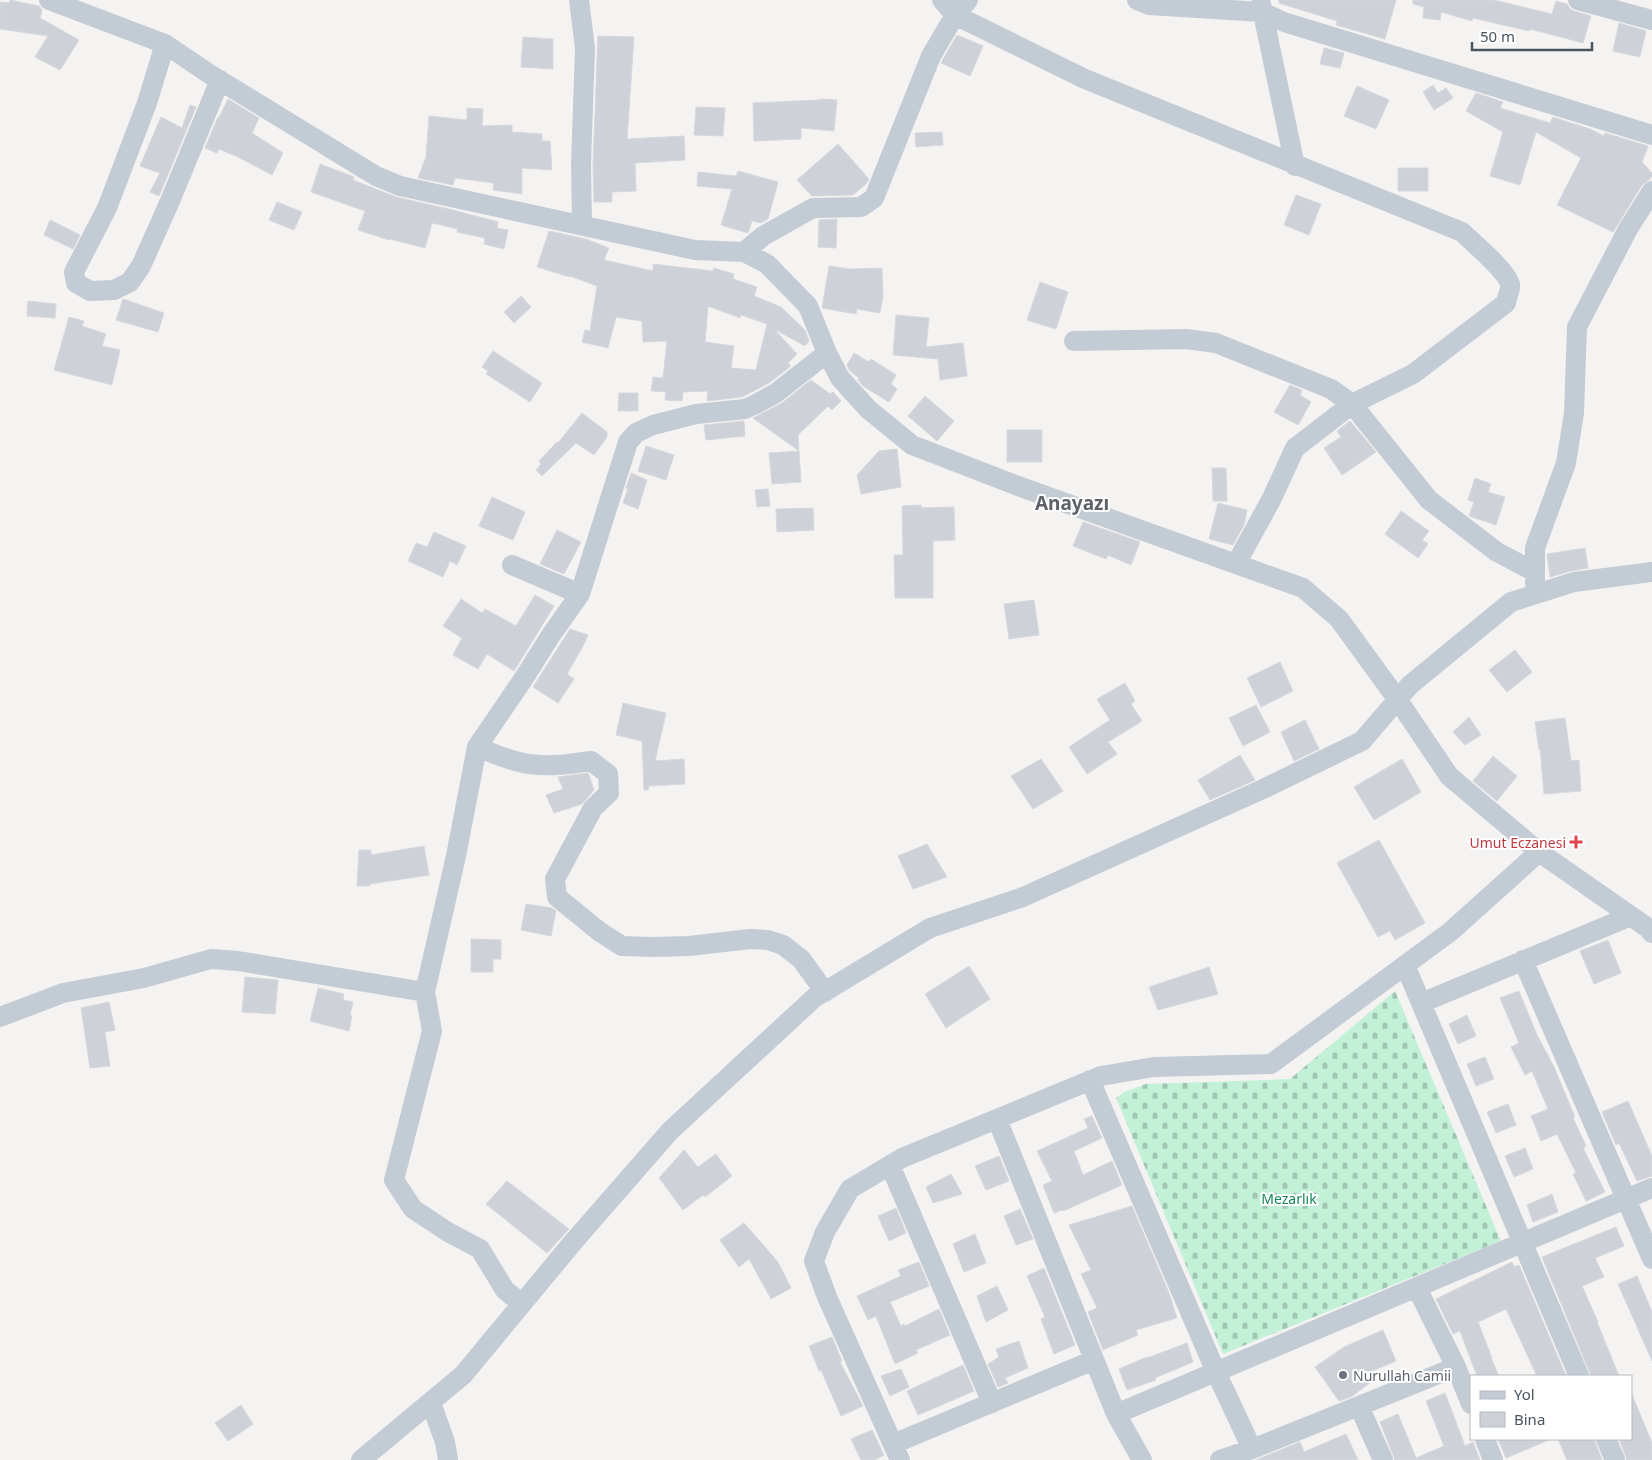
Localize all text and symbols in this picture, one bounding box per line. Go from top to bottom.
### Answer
scale bar [1472,20,1592,52]
text: 50 m [1480,26,1515,46]
district label: Anayazı [1035,490,1109,516]
place label: Umut Eczanesi [1470,833,1566,852]
marker: Umut Eczanesi [1570,836,1582,848]
park label: Mezarlık [1261,1189,1317,1208]
place label: Nurullah Camii [1353,1366,1451,1385]
marker: Nurullah Camii [1337,1369,1349,1381]
legend [1470,1375,1632,1440]
text: Yol [1514,1384,1535,1404]
text: Bina [1514,1409,1545,1429]

